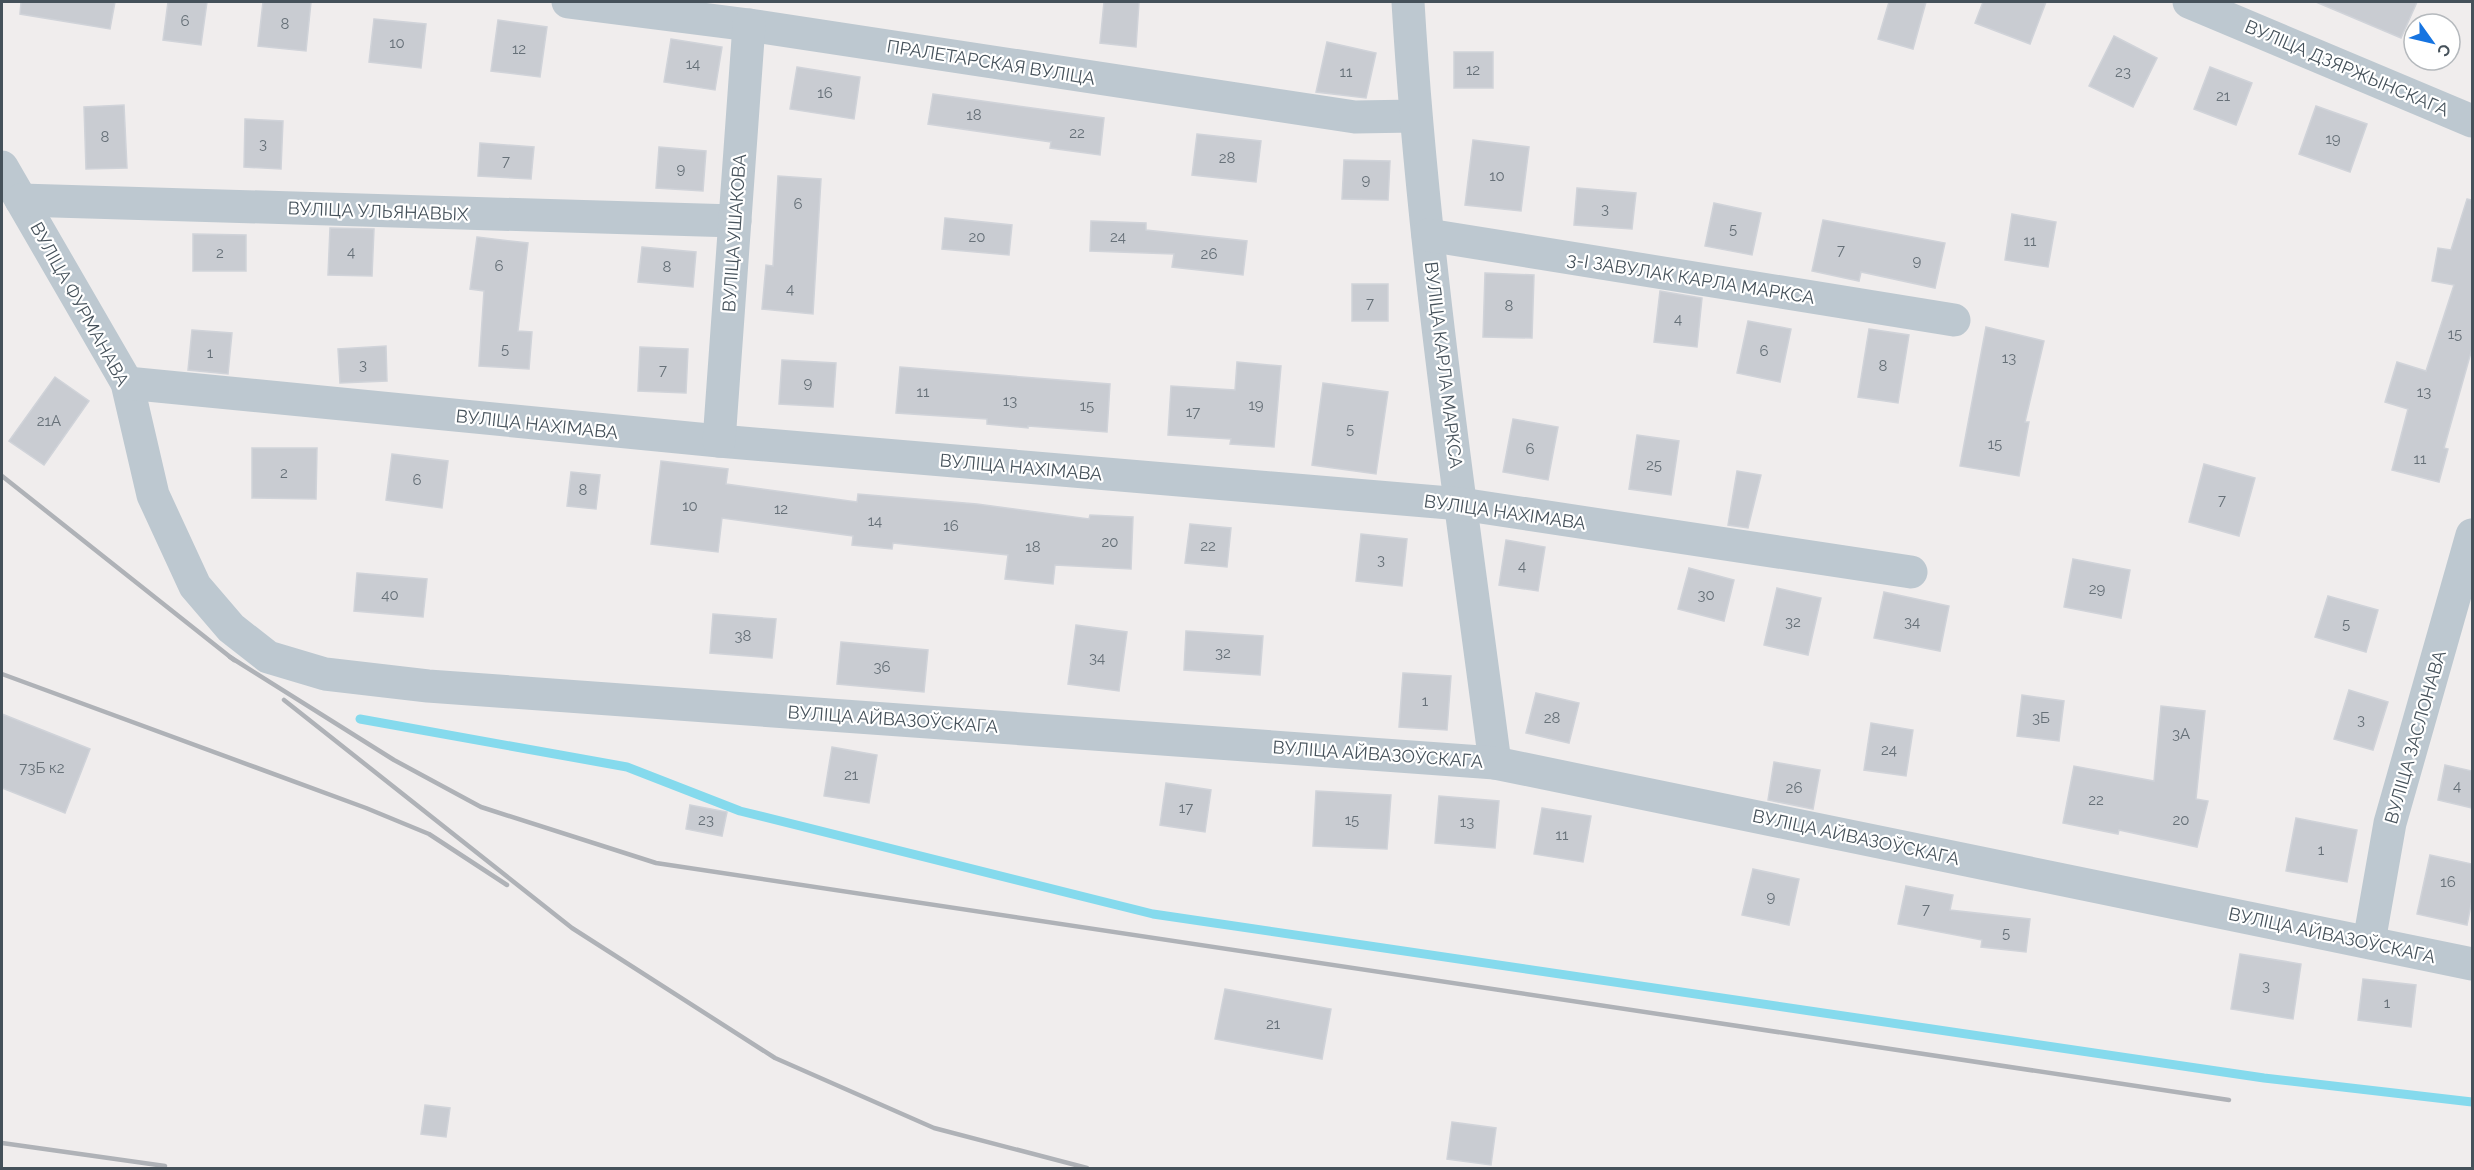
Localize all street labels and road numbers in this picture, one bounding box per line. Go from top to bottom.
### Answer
street label: ВУЛІЦА ДЗЯРЖЫНСКАГА [2242,15,2452,121]
street label: ПРАЛЕТАРСКАЯ ВУЛІЦА [885,35,1097,89]
street label: ВУЛІЦА УШАКОВА [718,153,750,313]
street label: ВУЛІЦА УЛЬЯНАВЫХ [287,197,469,225]
street label: ВУЛІЦА ФУРМАНАВА [26,218,134,390]
street label: 3-І ЗАВУЛАК КАРЛА МАРКСА [1566,248,1816,308]
street label: ВУЛІЦА КАРЛА МАРКСА [1421,260,1467,470]
street label: ВУЛІЦА НАХІМАВА [455,405,619,443]
street label: ВУЛІЦА НАХІМАВА [939,449,1103,485]
street label: ВУЛІЦА НАХІМАВА [1423,490,1587,534]
street label: ВУЛІЦА ЗАСЛОНАВА [2380,648,2450,826]
street label: ВУЛІЦА АЙВАЗОЎСКАГА [787,701,999,737]
street label: ВУЛІЦА АЙВАЗОЎСКАГА [1272,736,1484,772]
street label: ВУЛІЦА АЙВАЗОЎСКАГА [1751,805,1961,869]
street label: ВУЛІЦА АЙВАЗОЎСКАГА [2227,903,2437,967]

